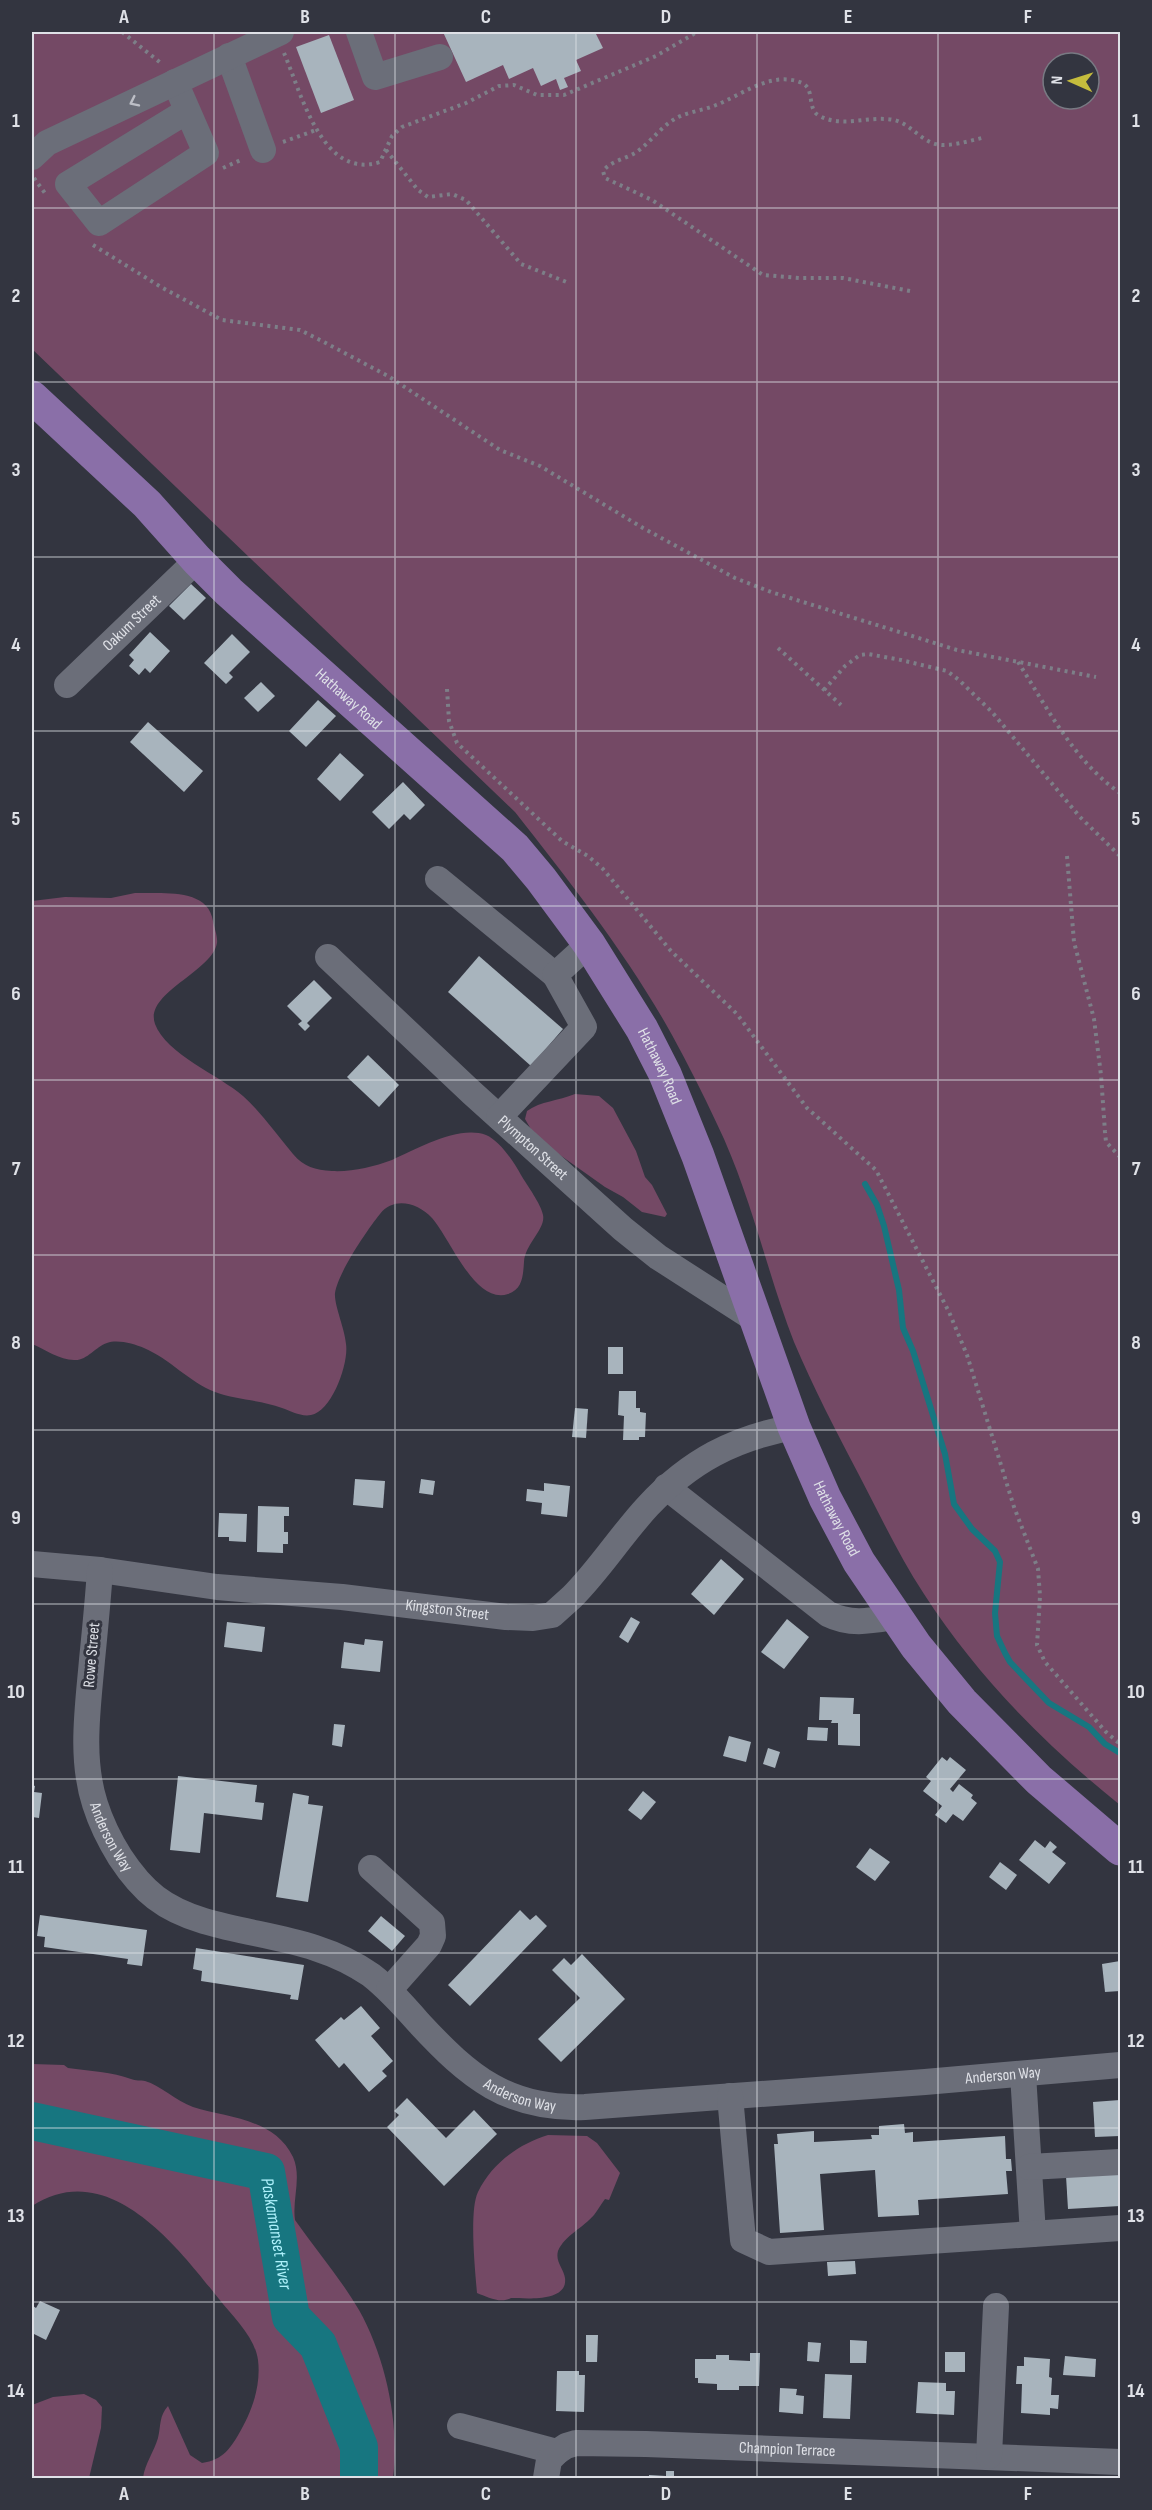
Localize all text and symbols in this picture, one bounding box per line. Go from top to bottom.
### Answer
text: A [118,5,129,29]
text: B [300,5,310,29]
text: C [481,5,491,29]
text: D [661,5,671,29]
text: E [844,5,852,29]
text: F [1024,5,1032,29]
north arrow [1041,51,1101,111]
text: N [1048,76,1067,85]
one-way arrow [129,94,140,106]
text: 1 [12,109,20,133]
text: 1 [1132,109,1140,133]
text: 2 [12,284,20,308]
text: 2 [1132,284,1140,308]
text: 3 [12,458,21,482]
text: 3 [1132,458,1141,482]
street label: Oakum Street [99,590,165,655]
text: 4 [11,633,21,657]
text: 4 [1131,633,1141,657]
street label: Hathaway Road [312,665,386,734]
text: 5 [12,807,21,831]
text: 5 [1132,807,1141,831]
text: 6 [11,982,21,1006]
text: 6 [1131,982,1141,1006]
street label: Hathaway Road [634,1025,686,1107]
street label: Plympton Street [494,1111,572,1184]
text: 7 [12,1157,21,1181]
text: 7 [1132,1157,1141,1181]
text: 8 [11,1331,21,1355]
text: 8 [1131,1331,1141,1355]
street label: Hathaway Road [809,1478,864,1560]
text: 9 [11,1506,21,1530]
text: 9 [1131,1506,1141,1530]
street label: Kingston Street [405,1595,490,1624]
street label: Rowe Street [80,1621,104,1688]
text: 10 [7,1680,25,1704]
text: 10 [1127,1680,1145,1704]
street label: Anderson Way [85,1799,137,1875]
text: 11 [8,1855,24,1879]
text: 11 [1128,1855,1144,1879]
text: 12 [8,2029,24,2053]
text: 12 [1128,2029,1144,2053]
street label: Anderson Way [964,2062,1041,2088]
street label: Anderson Way [479,2074,557,2116]
water label: Paskamanset River [257,2176,297,2292]
text: 13 [8,2204,24,2228]
text: 13 [1128,2204,1144,2228]
text: 14 [7,2379,25,2403]
text: 14 [1127,2379,1145,2403]
street label: Champion Terrace [739,2438,836,2461]
text: A [118,2482,129,2506]
text: B [300,2482,310,2506]
text: C [481,2482,491,2506]
text: D [661,2482,671,2506]
text: E [844,2482,852,2506]
text: F [1024,2482,1032,2506]

